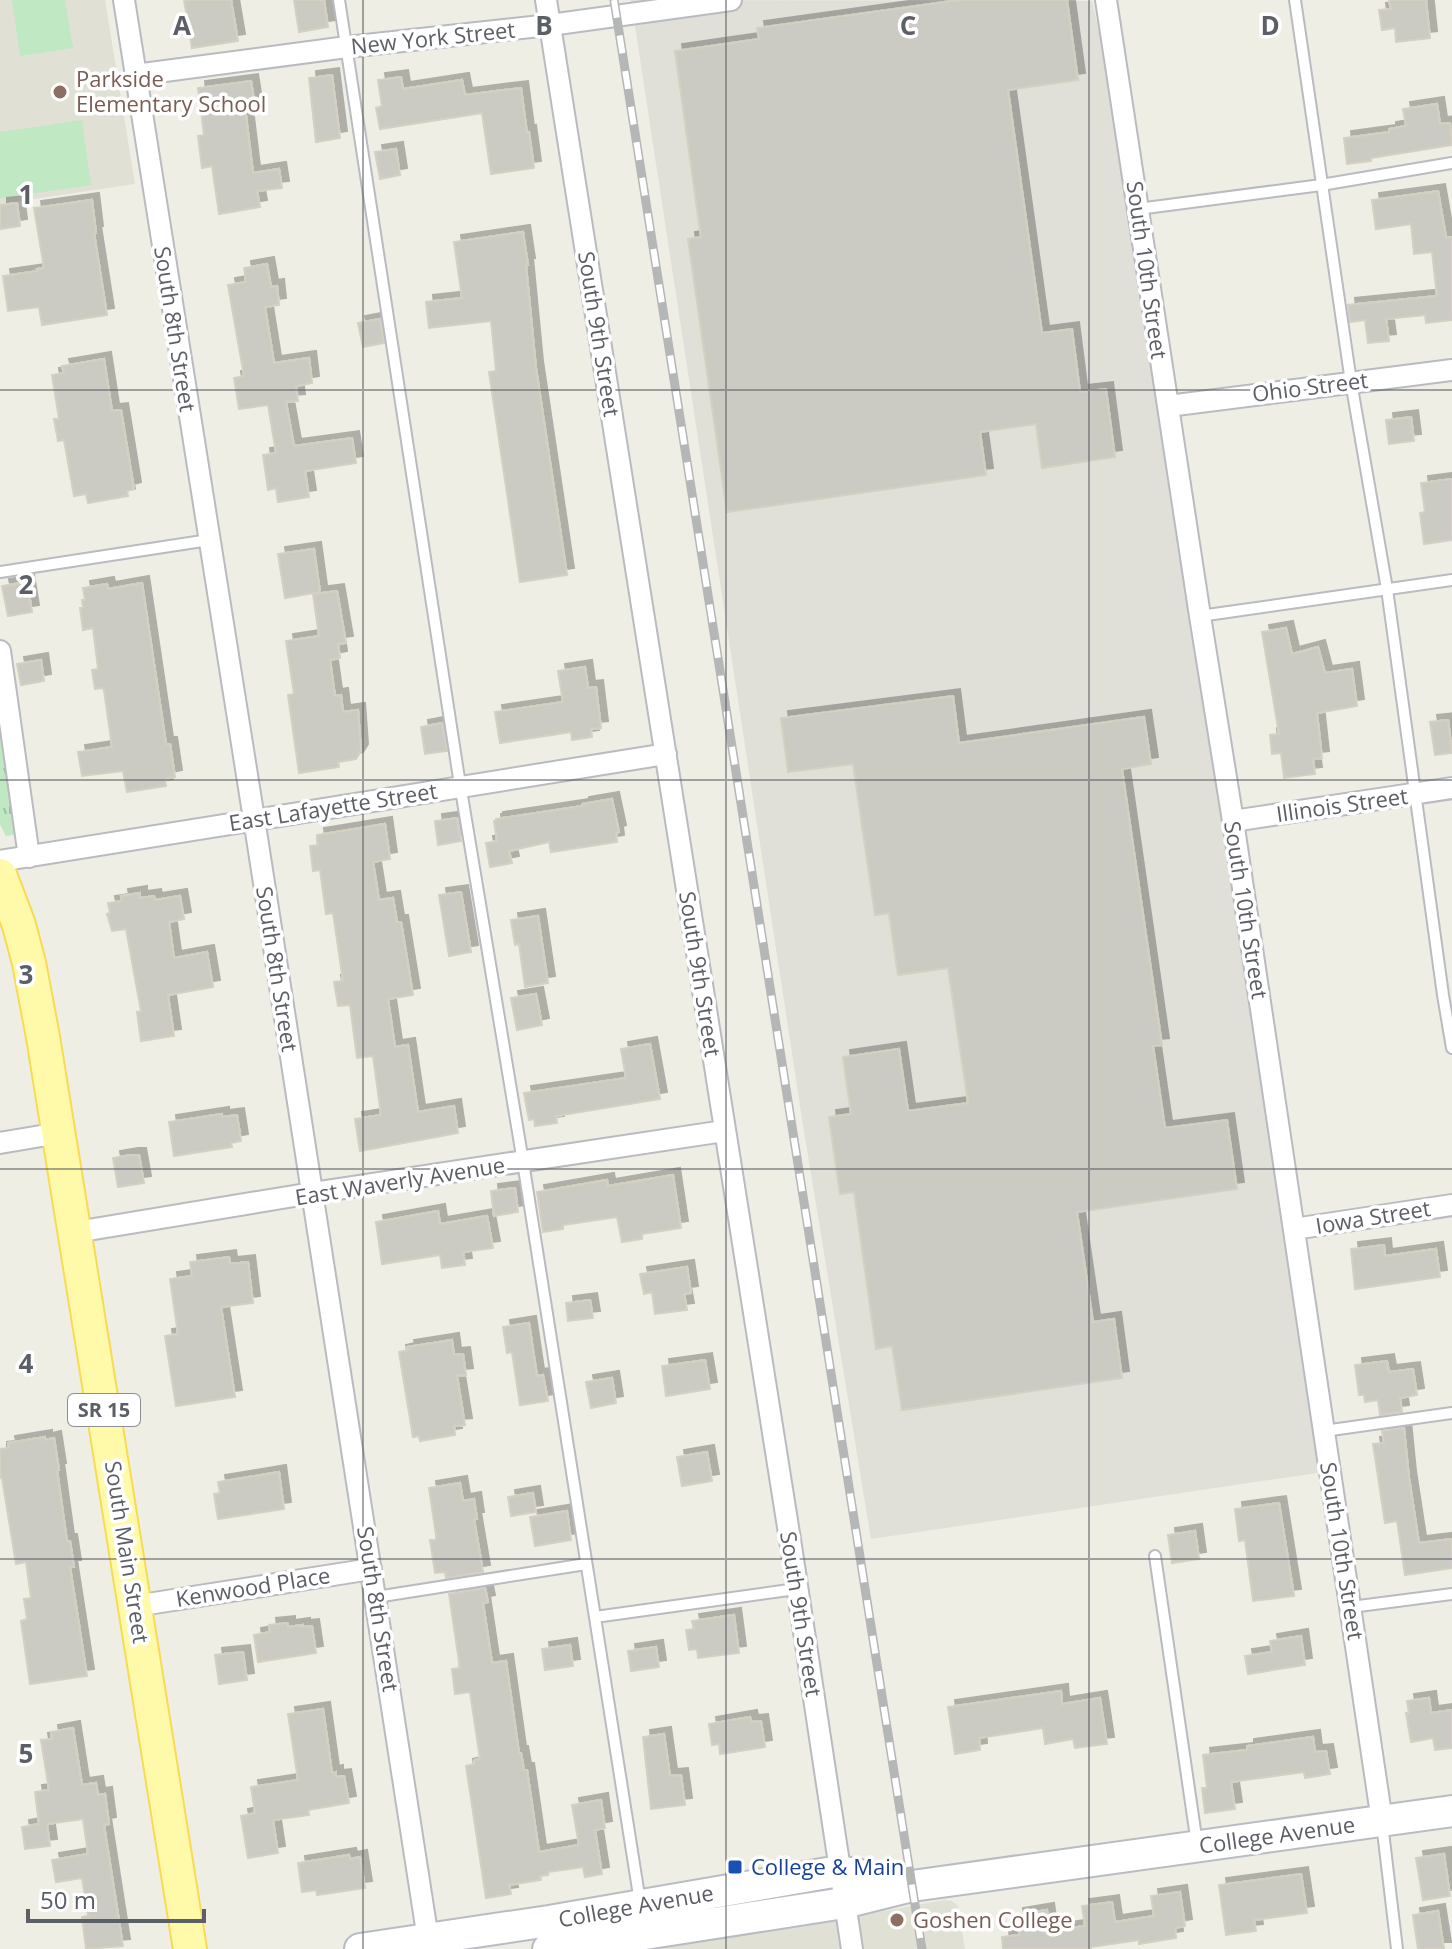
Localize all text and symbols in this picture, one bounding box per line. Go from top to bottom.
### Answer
text: A [173,7,191,43]
text: B [535,7,553,43]
text: C [900,7,916,43]
text: D [1260,7,1280,43]
street label: New York Street [349,13,517,61]
place label: Parkside Elementary School [76,63,266,118]
marker: Parkside Elementary School [51,83,69,101]
text: 1 [19,176,33,212]
street label: South 10th Street [1121,179,1175,361]
street label: South 8th Street [148,244,204,414]
street label: South 9th Street [572,249,628,419]
street label: Ohio Street [1250,364,1370,408]
text: 2 [19,566,34,602]
street label: East Lafayette Street [227,775,439,837]
street label: Illinois Street [1274,780,1410,828]
street label: South 10th Street [1218,819,1276,1001]
street label: South 8th Street [250,884,306,1054]
street label: South 9th Street [673,889,729,1059]
text: 3 [19,956,33,992]
street label: East Waverly Avenue [293,1149,507,1211]
street label: Iowa Street [1313,1192,1433,1240]
text: 4 [19,1345,34,1381]
road number: SR 15 [68,1394,140,1426]
street label: South Main Street [99,1459,157,1645]
street label: South 10th Street [1314,1460,1372,1642]
street label: South 8th Street [351,1524,407,1694]
street label: South 9th Street [774,1529,830,1699]
street label: Kenwood Place [173,1559,332,1613]
text: 5 [19,1735,33,1771]
street label: College Avenue [1197,1808,1357,1860]
place label: College & Main [751,1851,904,1881]
marker: College & Main [726,1858,744,1876]
scale bar [28,1873,204,1923]
street label: College Avenue [556,1877,716,1933]
text: 50 m [40,1883,96,1916]
place label: Goshen College [913,1904,1073,1934]
marker: Goshen College [888,1911,906,1929]

